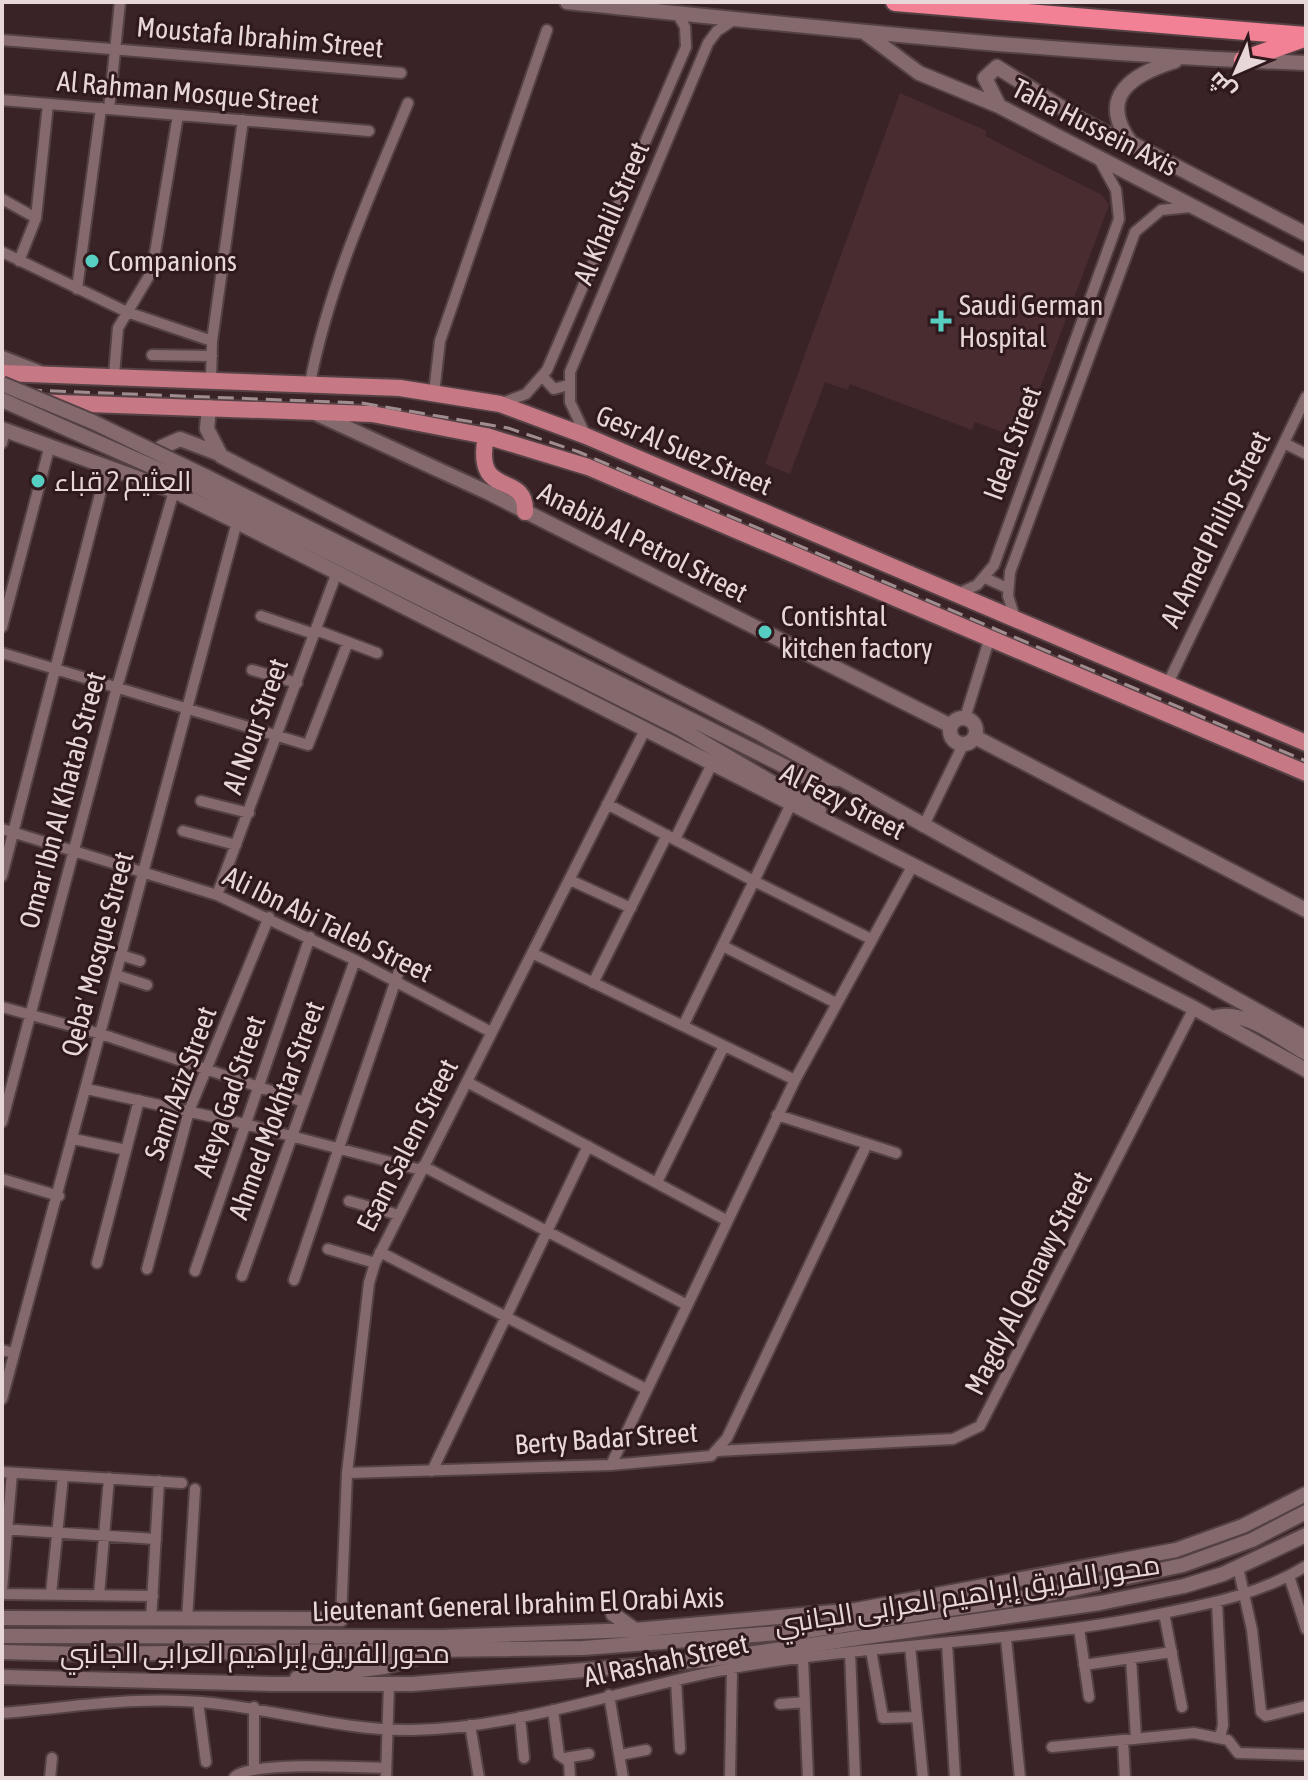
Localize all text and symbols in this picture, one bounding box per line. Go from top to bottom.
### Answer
street label: Moustafa Ibrahim Street [135,10,385,64]
north arrow [1196,32,1276,112]
street label: Al Rahman Mosque Street [56,65,320,119]
text: ش [1203,66,1242,105]
street label: Taha Hussein Axis [1007,72,1183,182]
street label: Al Khalil Street [567,137,655,289]
place label: Companions [108,245,237,277]
marker: Companions [83,252,101,270]
place label: Saudi German Hospital [959,289,1103,353]
marker: Saudi German Hospital [930,310,952,332]
street label: Ideal Street [977,382,1047,504]
street label: Gesr Al Suez Street [591,399,777,501]
street label: Al Amed Philip Street [1154,426,1276,632]
place label: العثيم 2 قباء [54,465,192,501]
marker: العثيم 2 قباء [29,472,47,490]
street label: Anabib Al Petrol Street [533,475,753,609]
place label: Contishtal kitchen factory [781,600,933,664]
marker: Contishtal kitchen factory [756,623,774,641]
street label: Al Nour Street [216,654,294,798]
street label: Omar Ibn Al Khatab Street [12,668,112,932]
street label: Al Fezy Street [775,756,911,846]
street label: Qeba' Mosque Street [54,848,140,1060]
street label: Ali Ibn Abi Taleb Street [218,860,438,988]
street label: Ahmed Mokhtar Street [222,997,330,1223]
street label: Sami Aziz Street [137,1002,223,1164]
street label: Ateya Gad Street [186,1011,272,1181]
street label: Esam Salem Street [350,1054,464,1236]
street label: Magdy Al Qenawy Street [958,1166,1098,1400]
street label: Berty Badar Street [513,1416,699,1460]
street label: محور الفريق إبراهيم العرابى الجانبي [772,1548,1163,1646]
street label: Lieutenant General Ibrahim El Orabi Axis [311,1581,725,1627]
street label: Al Rashah Street [581,1627,751,1693]
street label: محور الفريق إبراهيم العرابى الجانبي [60,1637,450,1675]

